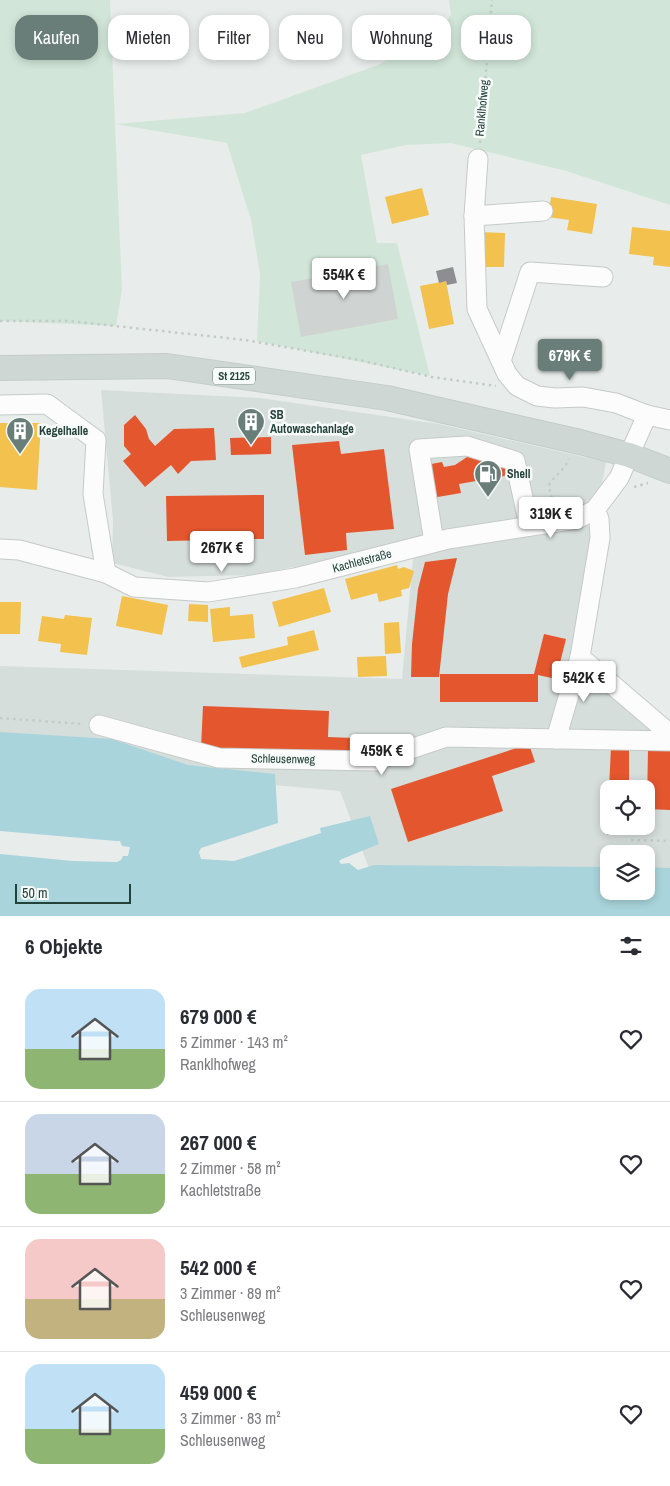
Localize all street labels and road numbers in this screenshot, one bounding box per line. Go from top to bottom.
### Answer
street label: Ranklhofweg [472,78,492,137]
road number: St 2125 [213,368,255,384]
street label: Kachletstraße [331,545,393,577]
street label: Schleusenweg [251,750,316,768]

